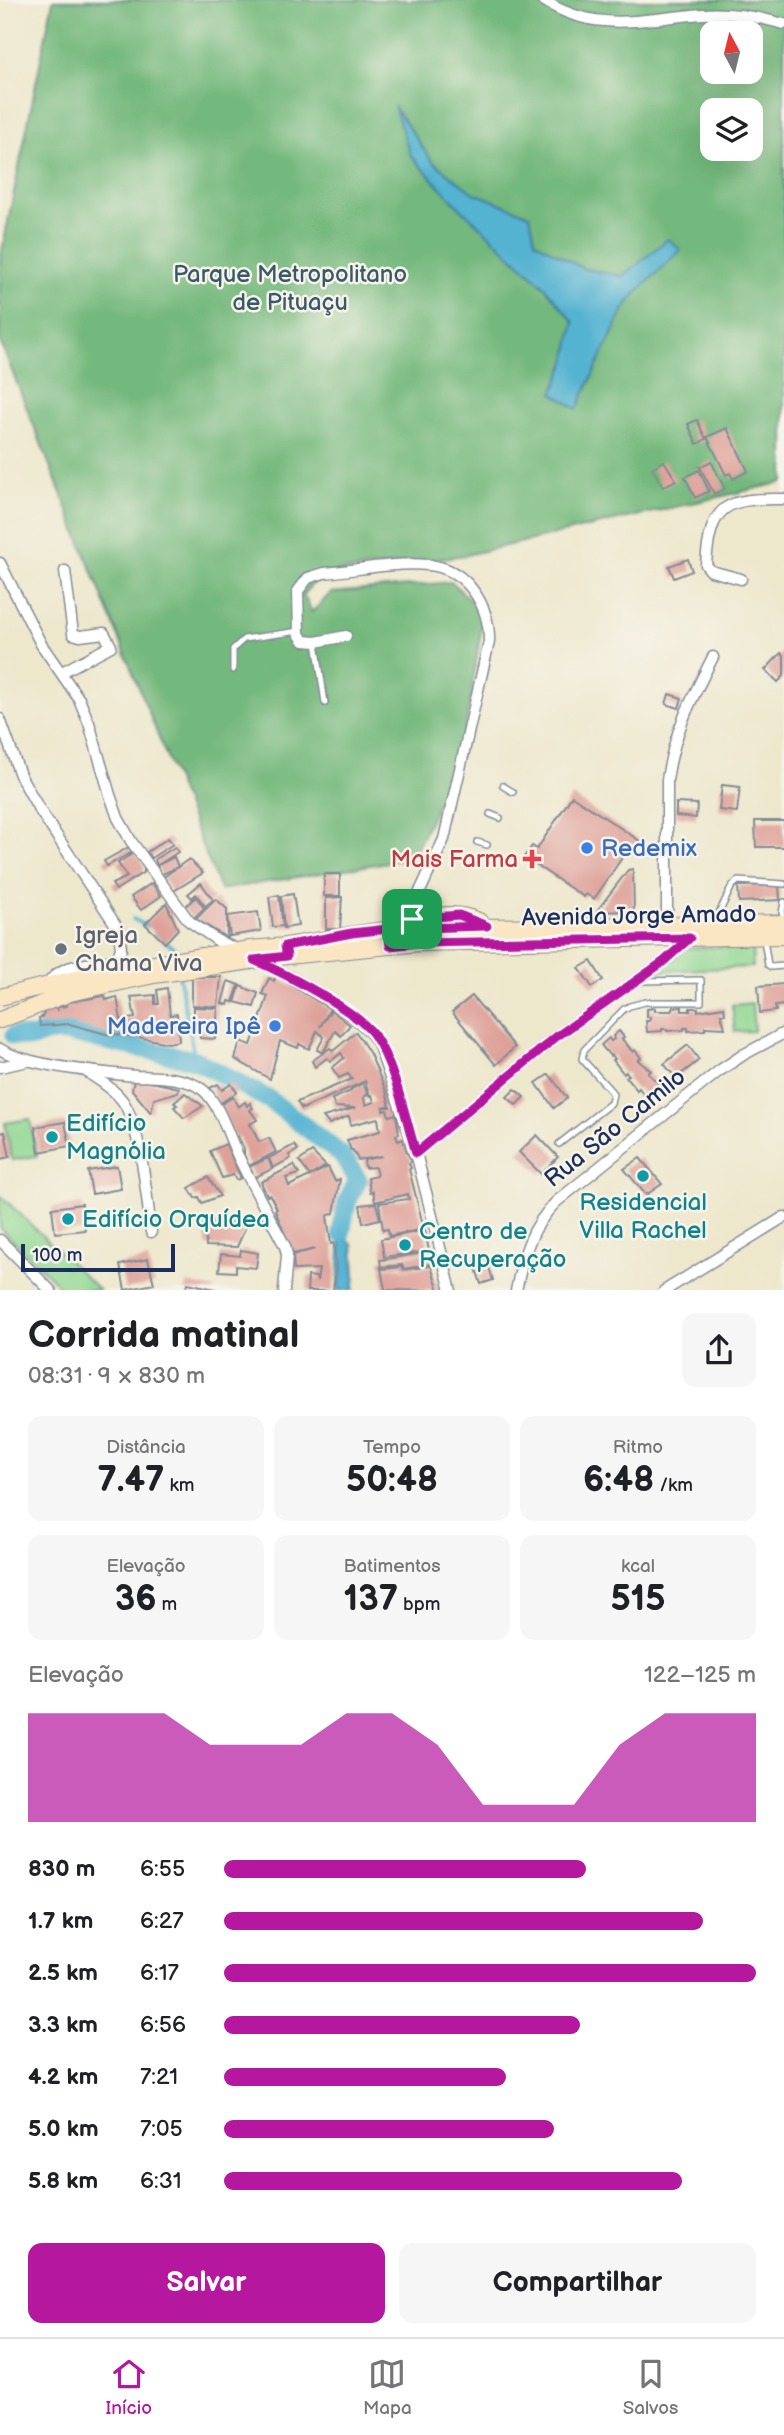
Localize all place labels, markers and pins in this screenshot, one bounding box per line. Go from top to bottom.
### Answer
place label: Redemix [601,834,697,863]
marker: Redemix [579,840,595,856]
place label: Mais Farma [390,845,518,874]
marker: Mais Farma [524,851,540,867]
pin [382,889,442,949]
place label: Igreja Chama Viva [75,921,203,978]
marker: Igreja Chama Viva [53,941,69,957]
place label: Madereira Ipê [107,1012,261,1041]
marker: Madereira Ipê [267,1018,283,1034]
place label: Edifício Magnólia [66,1109,166,1166]
marker: Edifício Magnólia [44,1129,60,1145]
marker: Residencial Villa Rachel [635,1168,651,1184]
place label: Residencial Villa Rachel [579,1188,707,1245]
place label: Edifício Orquídea [82,1205,270,1234]
marker: Edifício Orquídea [60,1211,76,1227]
place label: Centro de Recuperação [419,1217,566,1274]
marker: Centro de Recuperação [397,1237,413,1253]

